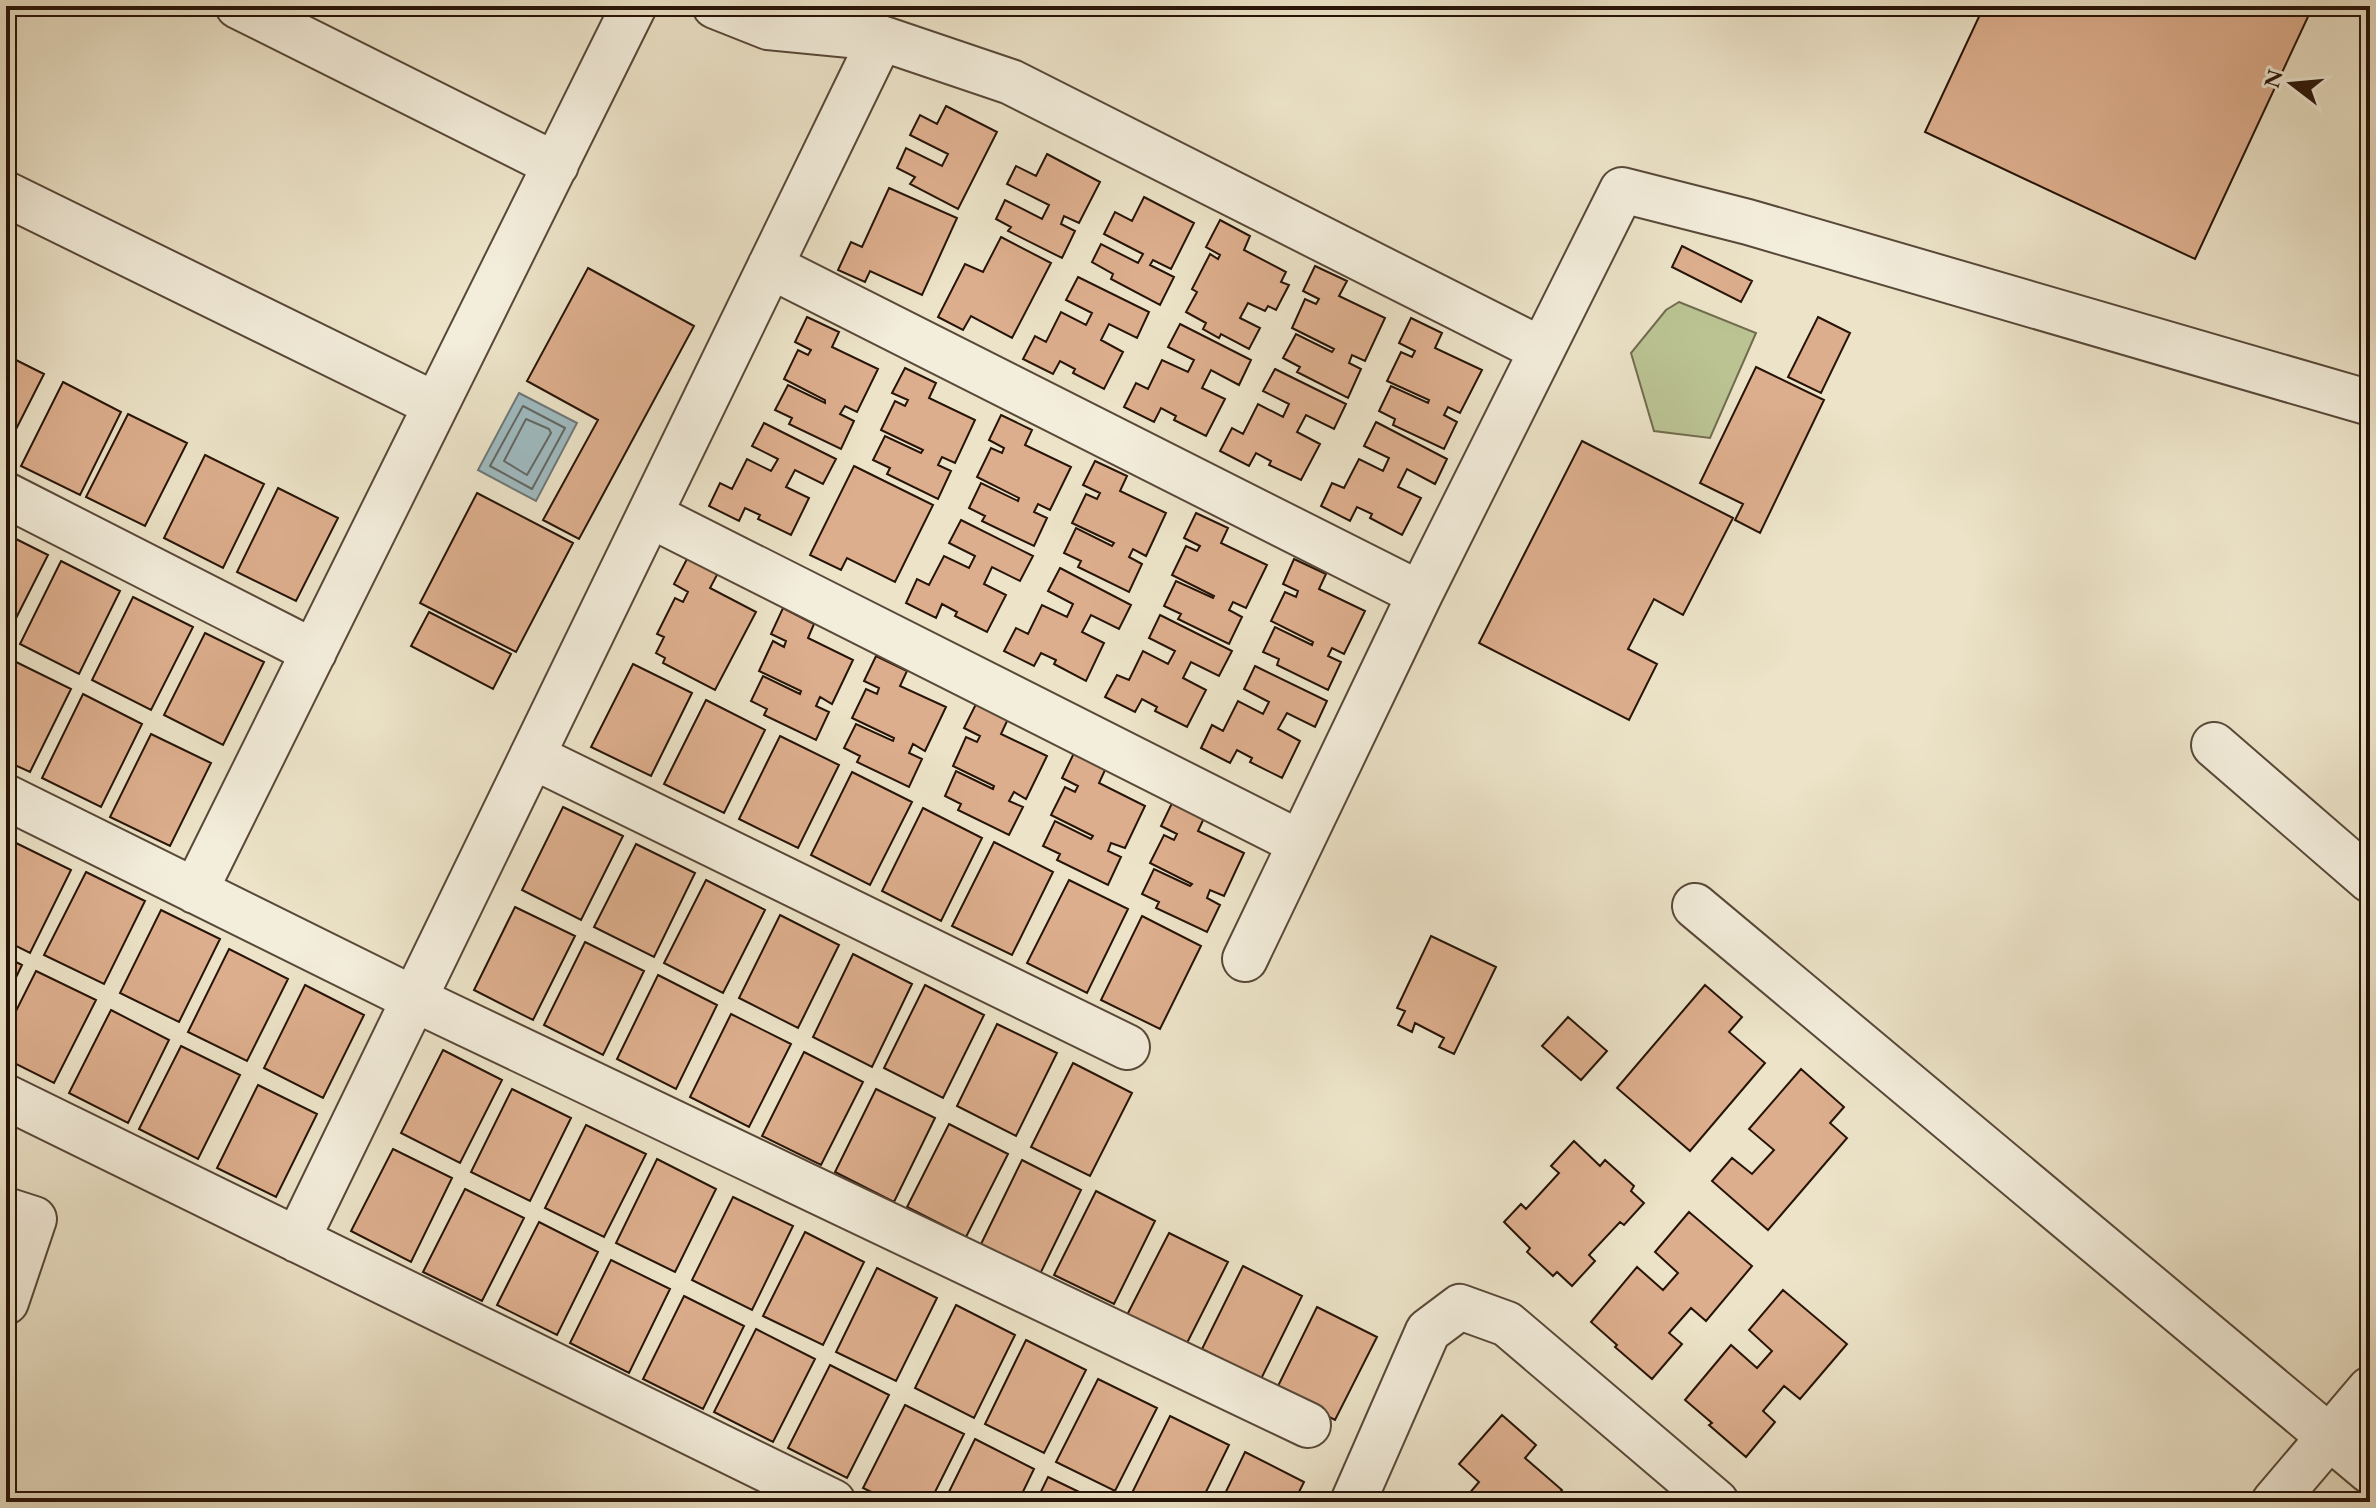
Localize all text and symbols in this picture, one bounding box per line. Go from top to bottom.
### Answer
north arrow [2252,44,2332,124]
text: N [2257,66,2290,91]

